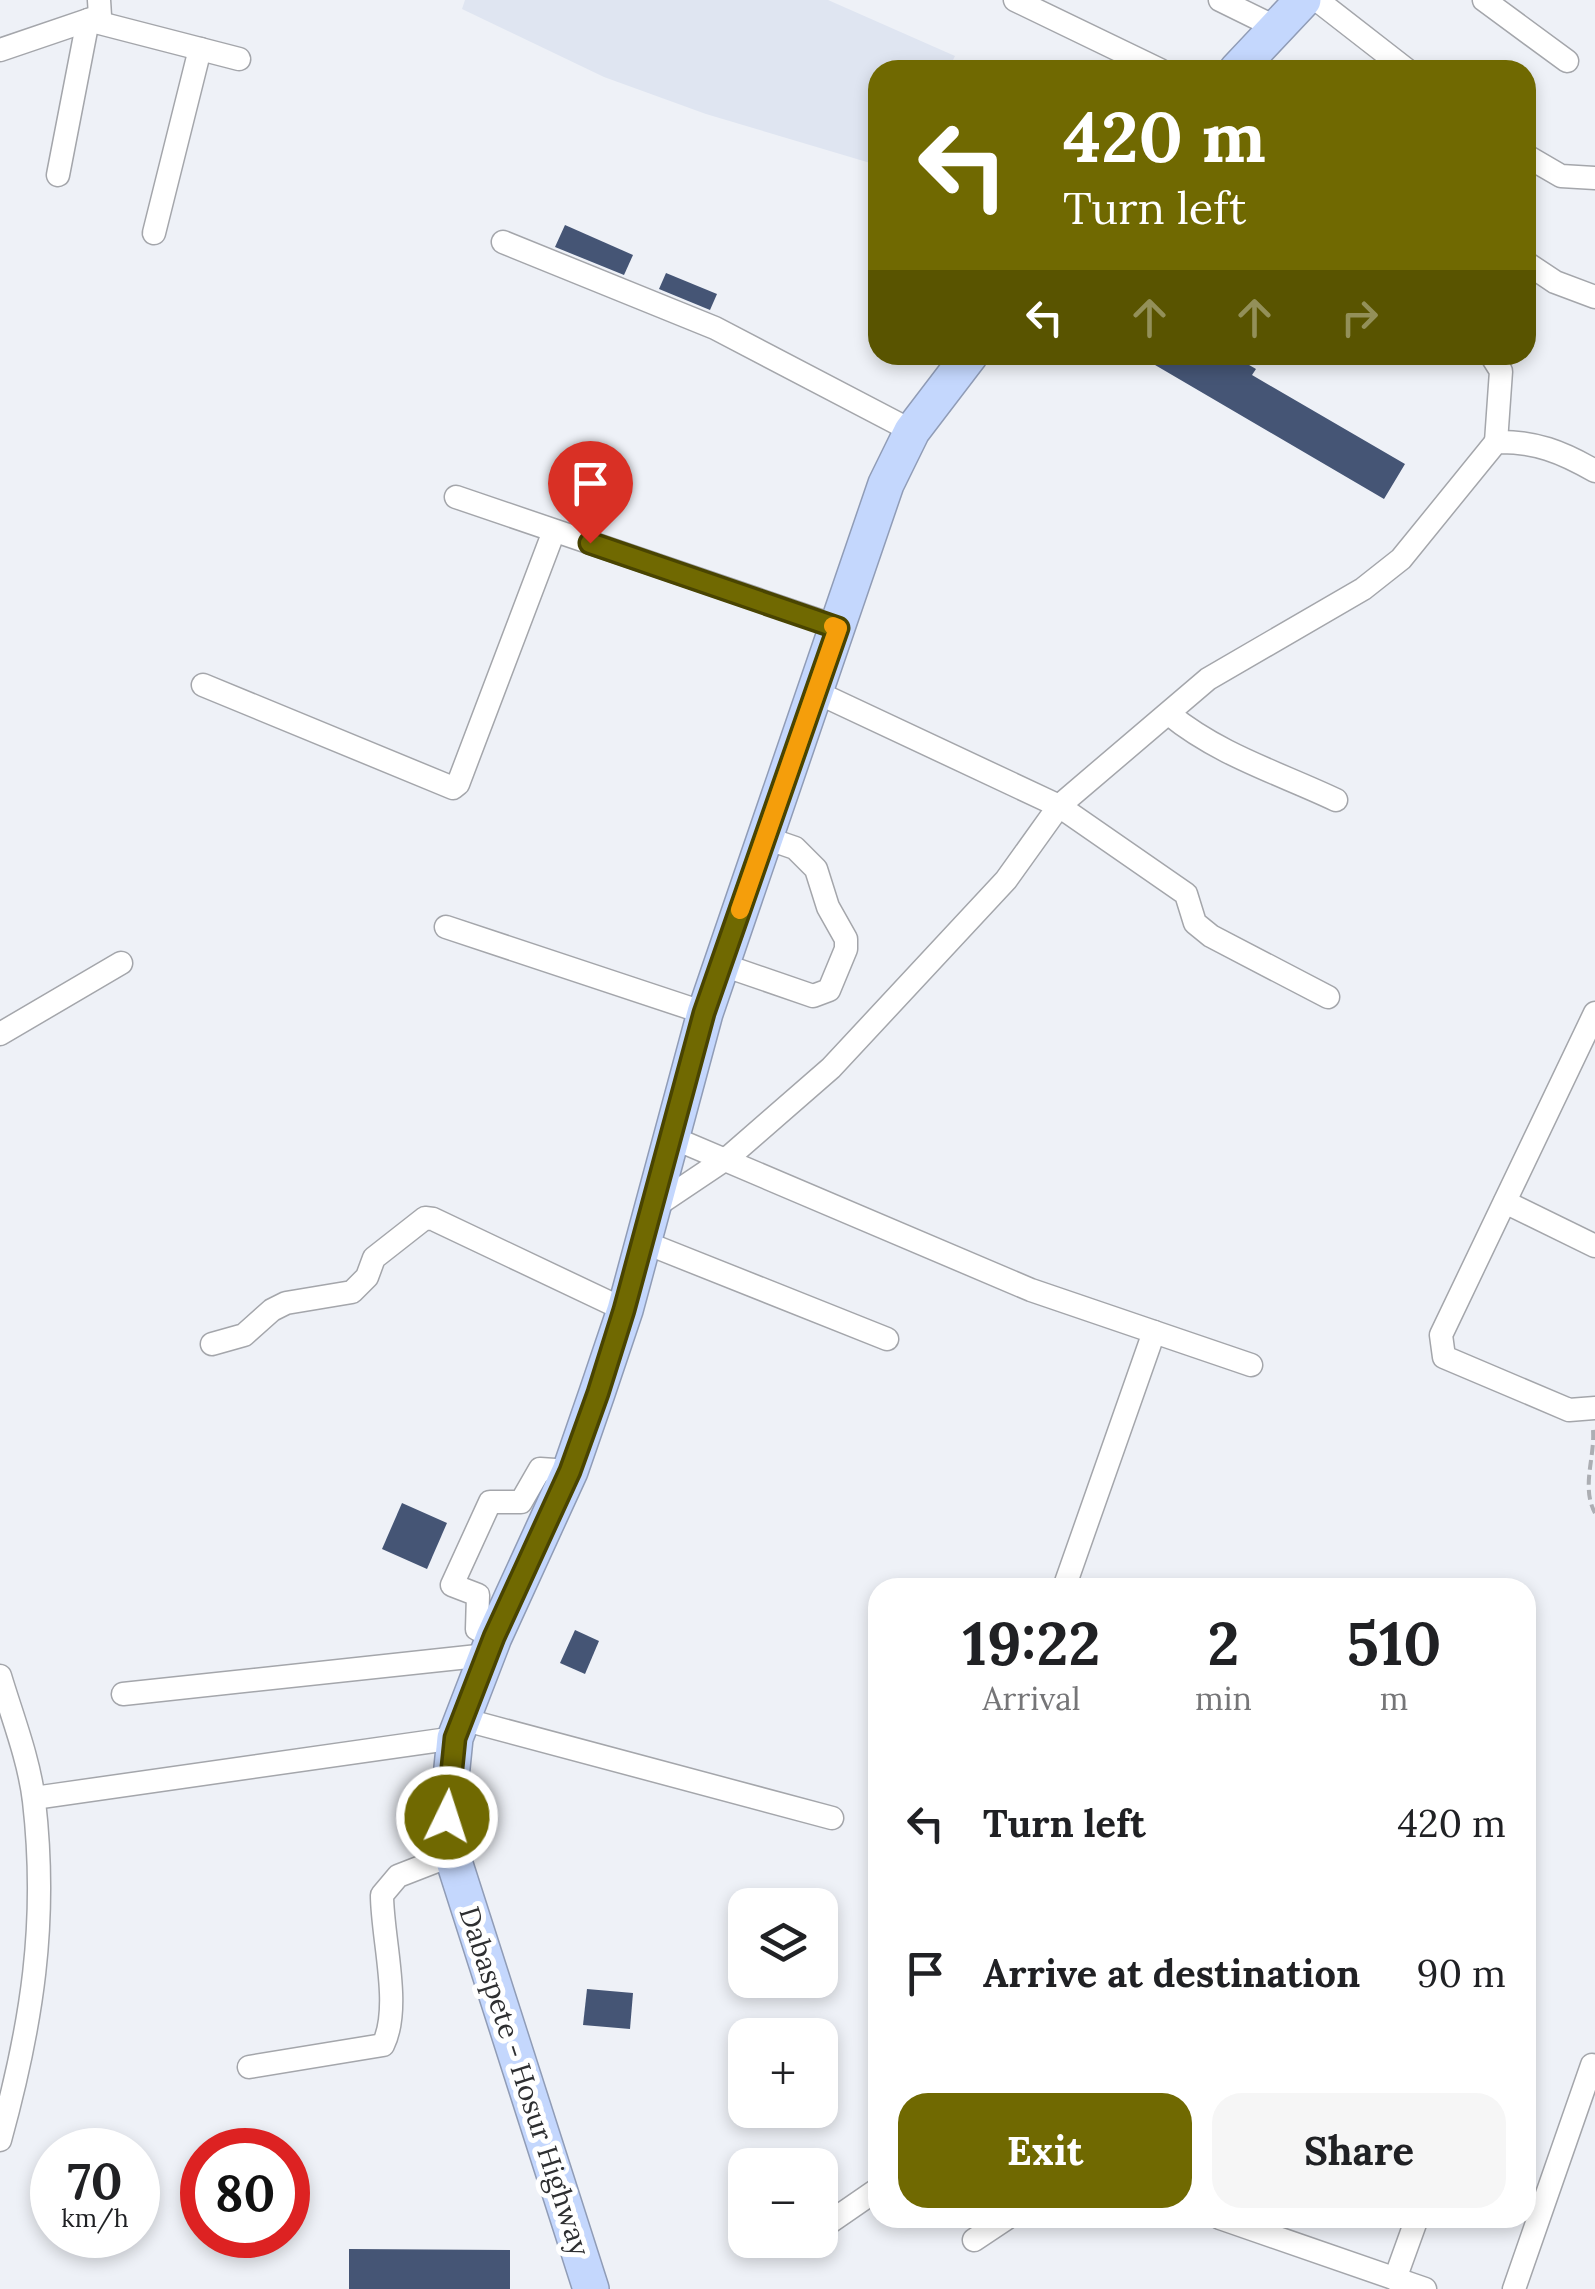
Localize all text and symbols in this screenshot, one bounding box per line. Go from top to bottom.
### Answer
text: 420 m [1063,92,1266,181]
icon: left [898,100,1028,230]
text: Turn left [1063,179,1246,236]
icon: left [1017,290,1072,345]
icon: ahead [1122,290,1177,345]
icon: ahead [1227,290,1282,345]
icon: right [1332,290,1387,345]
pin [548,441,633,544]
icon: arrive [563,456,618,511]
text: 19:22 [963,1605,1100,1681]
text: 2 [1207,1605,1239,1681]
text: 510 [1347,1605,1441,1681]
text: Arrival [983,1678,1080,1719]
text: min [1195,1678,1252,1719]
text: m [1380,1678,1408,1719]
position arrow [395,1765,499,1869]
icon: left [898,1796,953,1851]
text: Turn left [983,1799,1146,1847]
text: 420 m [1397,1799,1506,1847]
map controls [728,1888,838,2258]
button: layers [728,1888,838,1998]
street label: Dabaspete - Hosur Highway [451,1902,599,2260]
icon: arrive [898,1946,953,2001]
text: Arrive at destination [983,1949,1360,1997]
text: 90 m [1416,1949,1506,1997]
button: + [728,2018,838,2128]
button: Exit [898,2093,1192,2208]
button: Share [1212,2093,1506,2208]
speed limit sign: 80 [180,2128,310,2258]
button: − [728,2148,838,2258]
text: 70 [67,2149,123,2213]
text: km/h [61,2202,129,2234]

